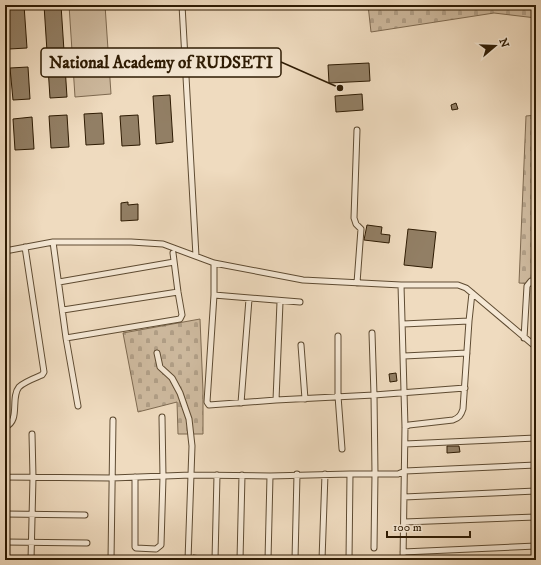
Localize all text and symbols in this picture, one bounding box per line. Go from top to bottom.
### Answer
north arrow [475,26,515,66]
text: N [495,37,512,50]
callout: National Academy of RUDSETI [41,48,281,77]
text: National Academy of RUDSETI [49,52,273,74]
scale bar [387,513,470,539]
text: 100 m [393,520,422,535]

